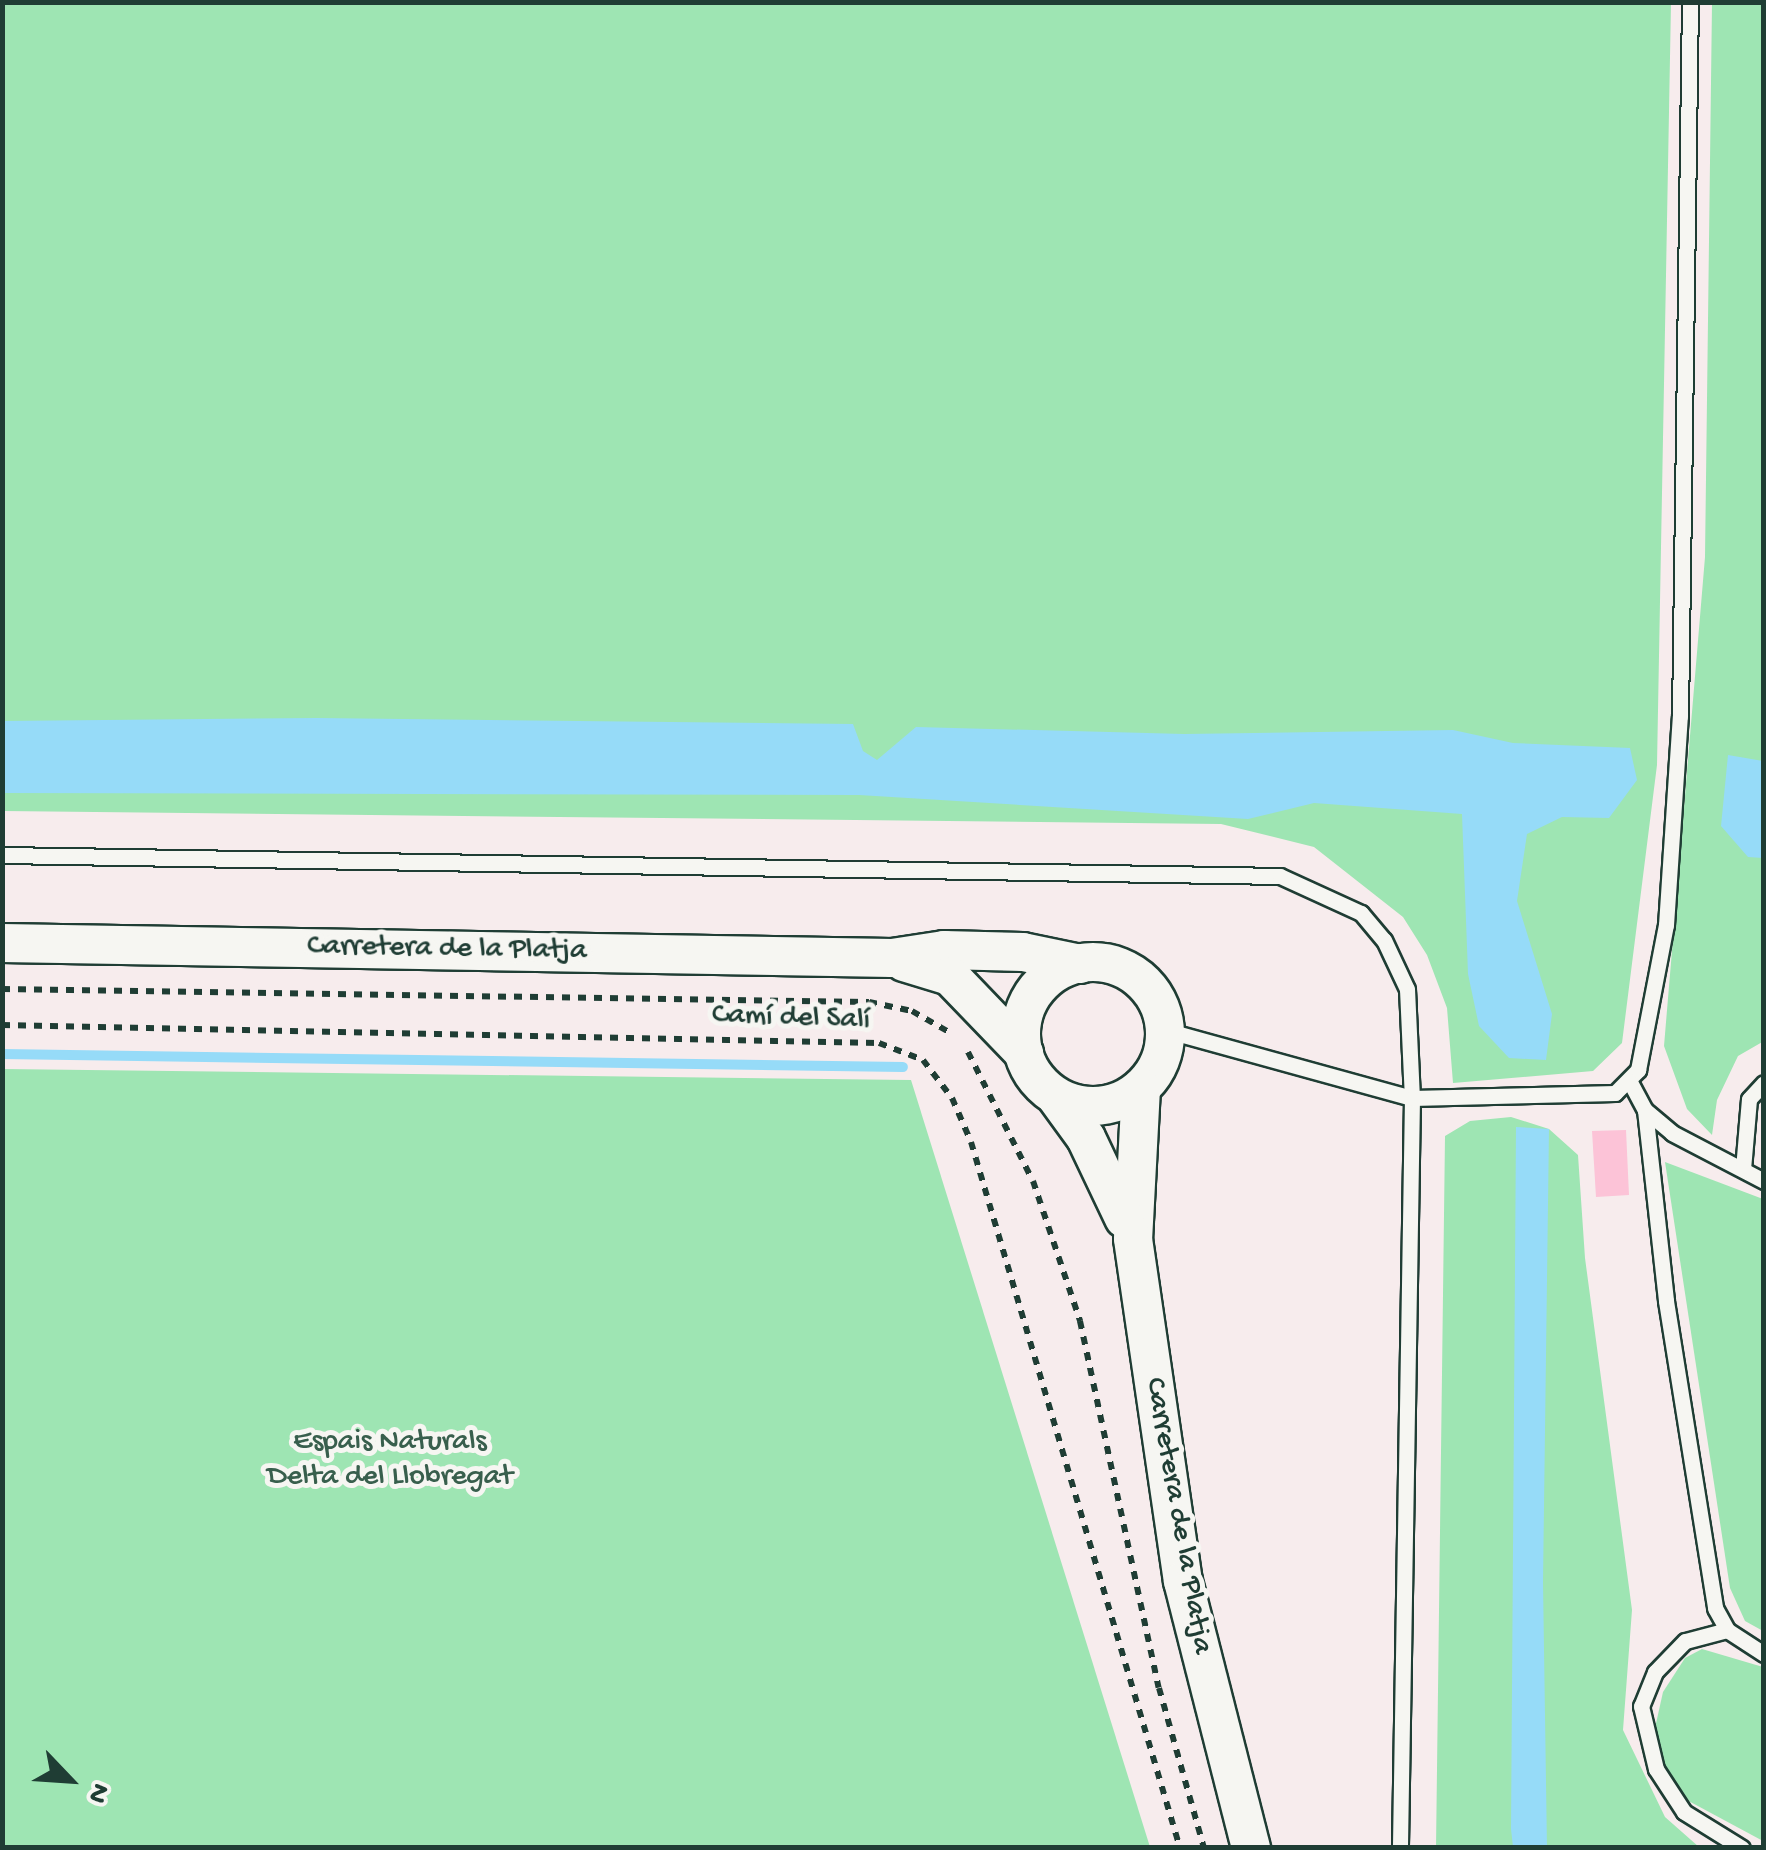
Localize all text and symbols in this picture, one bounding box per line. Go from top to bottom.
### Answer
street label: Carretera de la Platja [307,930,587,970]
street label: Camí del Salí [711,998,871,1040]
street label: Carretera de la Platja [1135,1375,1219,1657]
park label: Espais Naturals Delta del Llobregat [267,1425,513,1496]
north arrow [20,1730,120,1830]
text: N [79,1778,116,1808]

